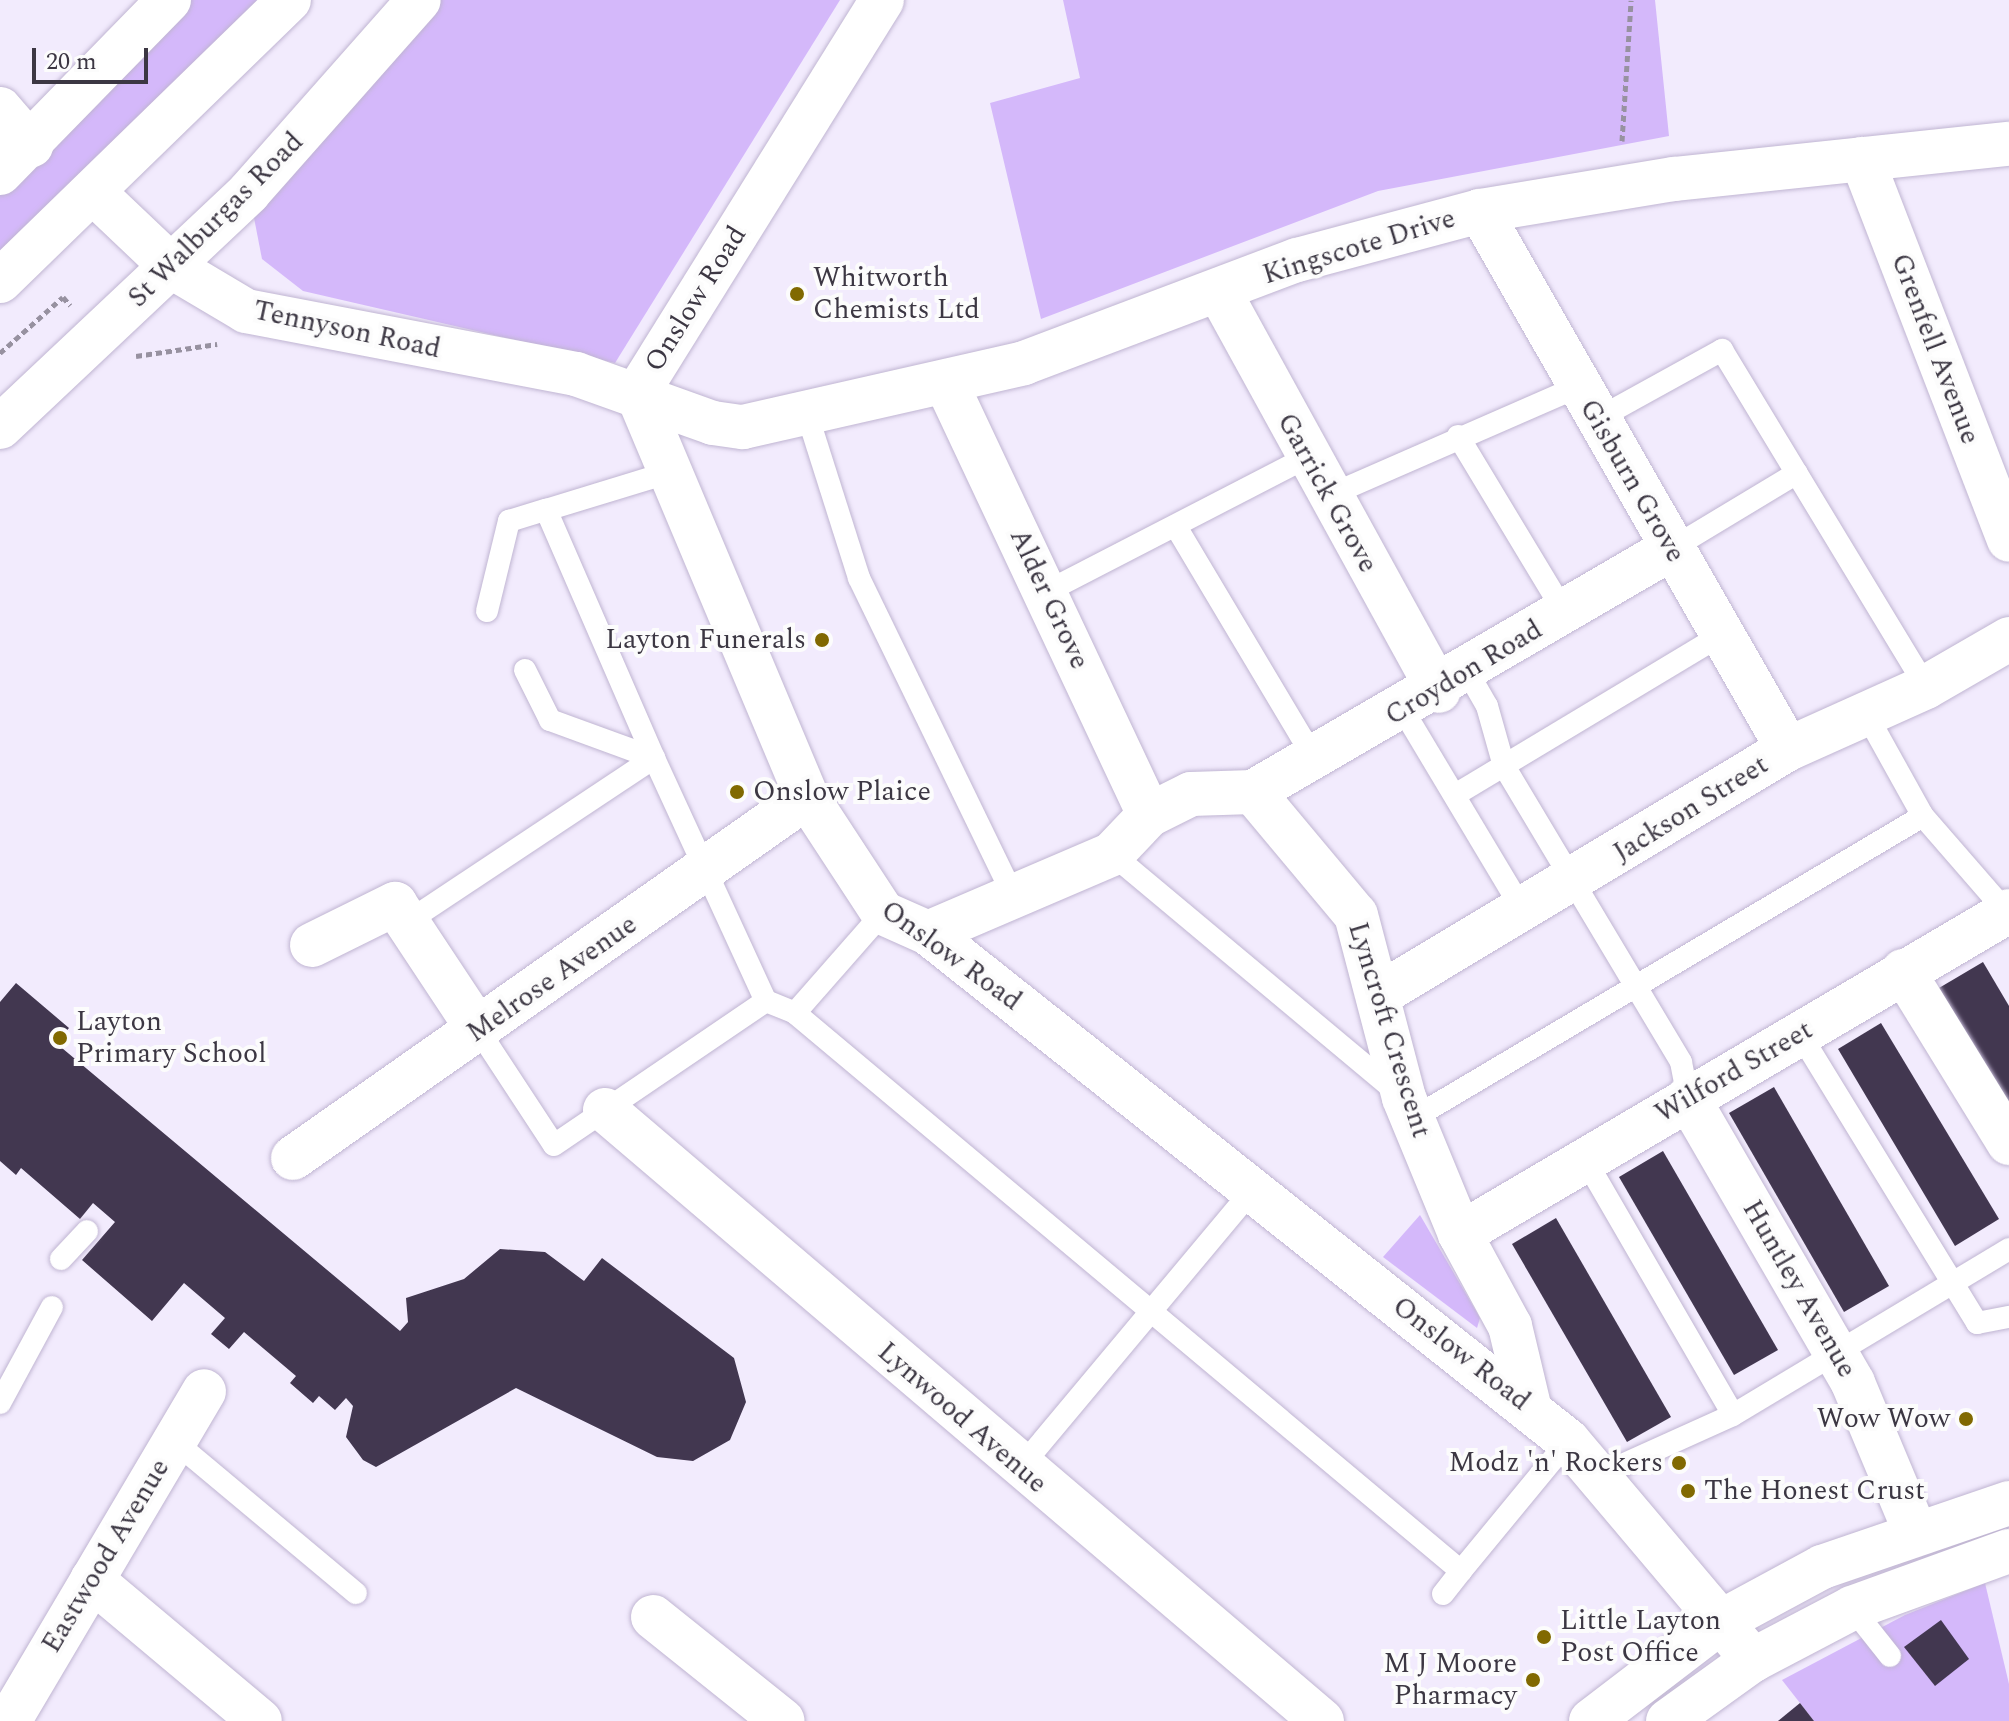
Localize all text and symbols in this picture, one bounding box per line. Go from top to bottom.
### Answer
scale bar [36,32,152,82]
text: 20 m [46,44,97,80]
street label: St Walburgas Road [121,125,311,315]
street label: Kingscote Drive [1259,202,1459,292]
street label: Onslow Road [638,220,754,378]
street label: Grenfell Avenue [1883,249,1987,449]
place label: Whitworth Chemists Ltd [813,261,980,327]
marker: Whitworth Chemists Ltd [788,285,806,303]
street label: Tennyson Road [250,294,444,366]
street label: Gisburn Grove [1572,394,1692,568]
street label: Garrick Grove [1269,407,1385,579]
street label: Alder Grove [1002,523,1096,675]
street label: Croydon Road [1379,613,1549,733]
place label: Layton Funerals [605,623,806,657]
marker: Layton Funerals [813,631,831,649]
street label: Jackson Street [1607,748,1775,870]
place label: Onslow Plaice [753,775,931,809]
marker: Onslow Plaice [728,783,746,801]
street label: Onslow Road [874,894,1028,1018]
street label: Melrose Avenue [460,908,644,1050]
street label: Lyncroft Crescent [1340,918,1438,1142]
place label: Layton Primary School [76,1005,266,1071]
street label: Wilford Street [1649,1013,1819,1131]
marker: Layton Primary School [51,1029,69,1047]
street label: Huntley Avenue [1735,1194,1863,1384]
street label: Onslow Road [1385,1290,1537,1418]
street label: Lynwood Avenue [870,1335,1054,1501]
place label: Wow Wow [1817,1402,1950,1436]
marker: Wow Wow [1957,1410,1975,1428]
place label: Modz 'n' Rockers [1448,1446,1663,1480]
street label: Eastwood Avenue [35,1453,177,1659]
marker: Modz 'n' Rockers [1670,1454,1688,1472]
place label: The Honest Crust [1704,1474,1925,1508]
marker: The Honest Crust [1679,1482,1697,1500]
place label: Little Layton Post Office [1560,1604,1721,1670]
marker: Little Layton Post Office [1535,1628,1553,1646]
place label: M J Moore Pharmacy [1383,1647,1517,1713]
marker: M J Moore Pharmacy [1524,1671,1542,1689]

